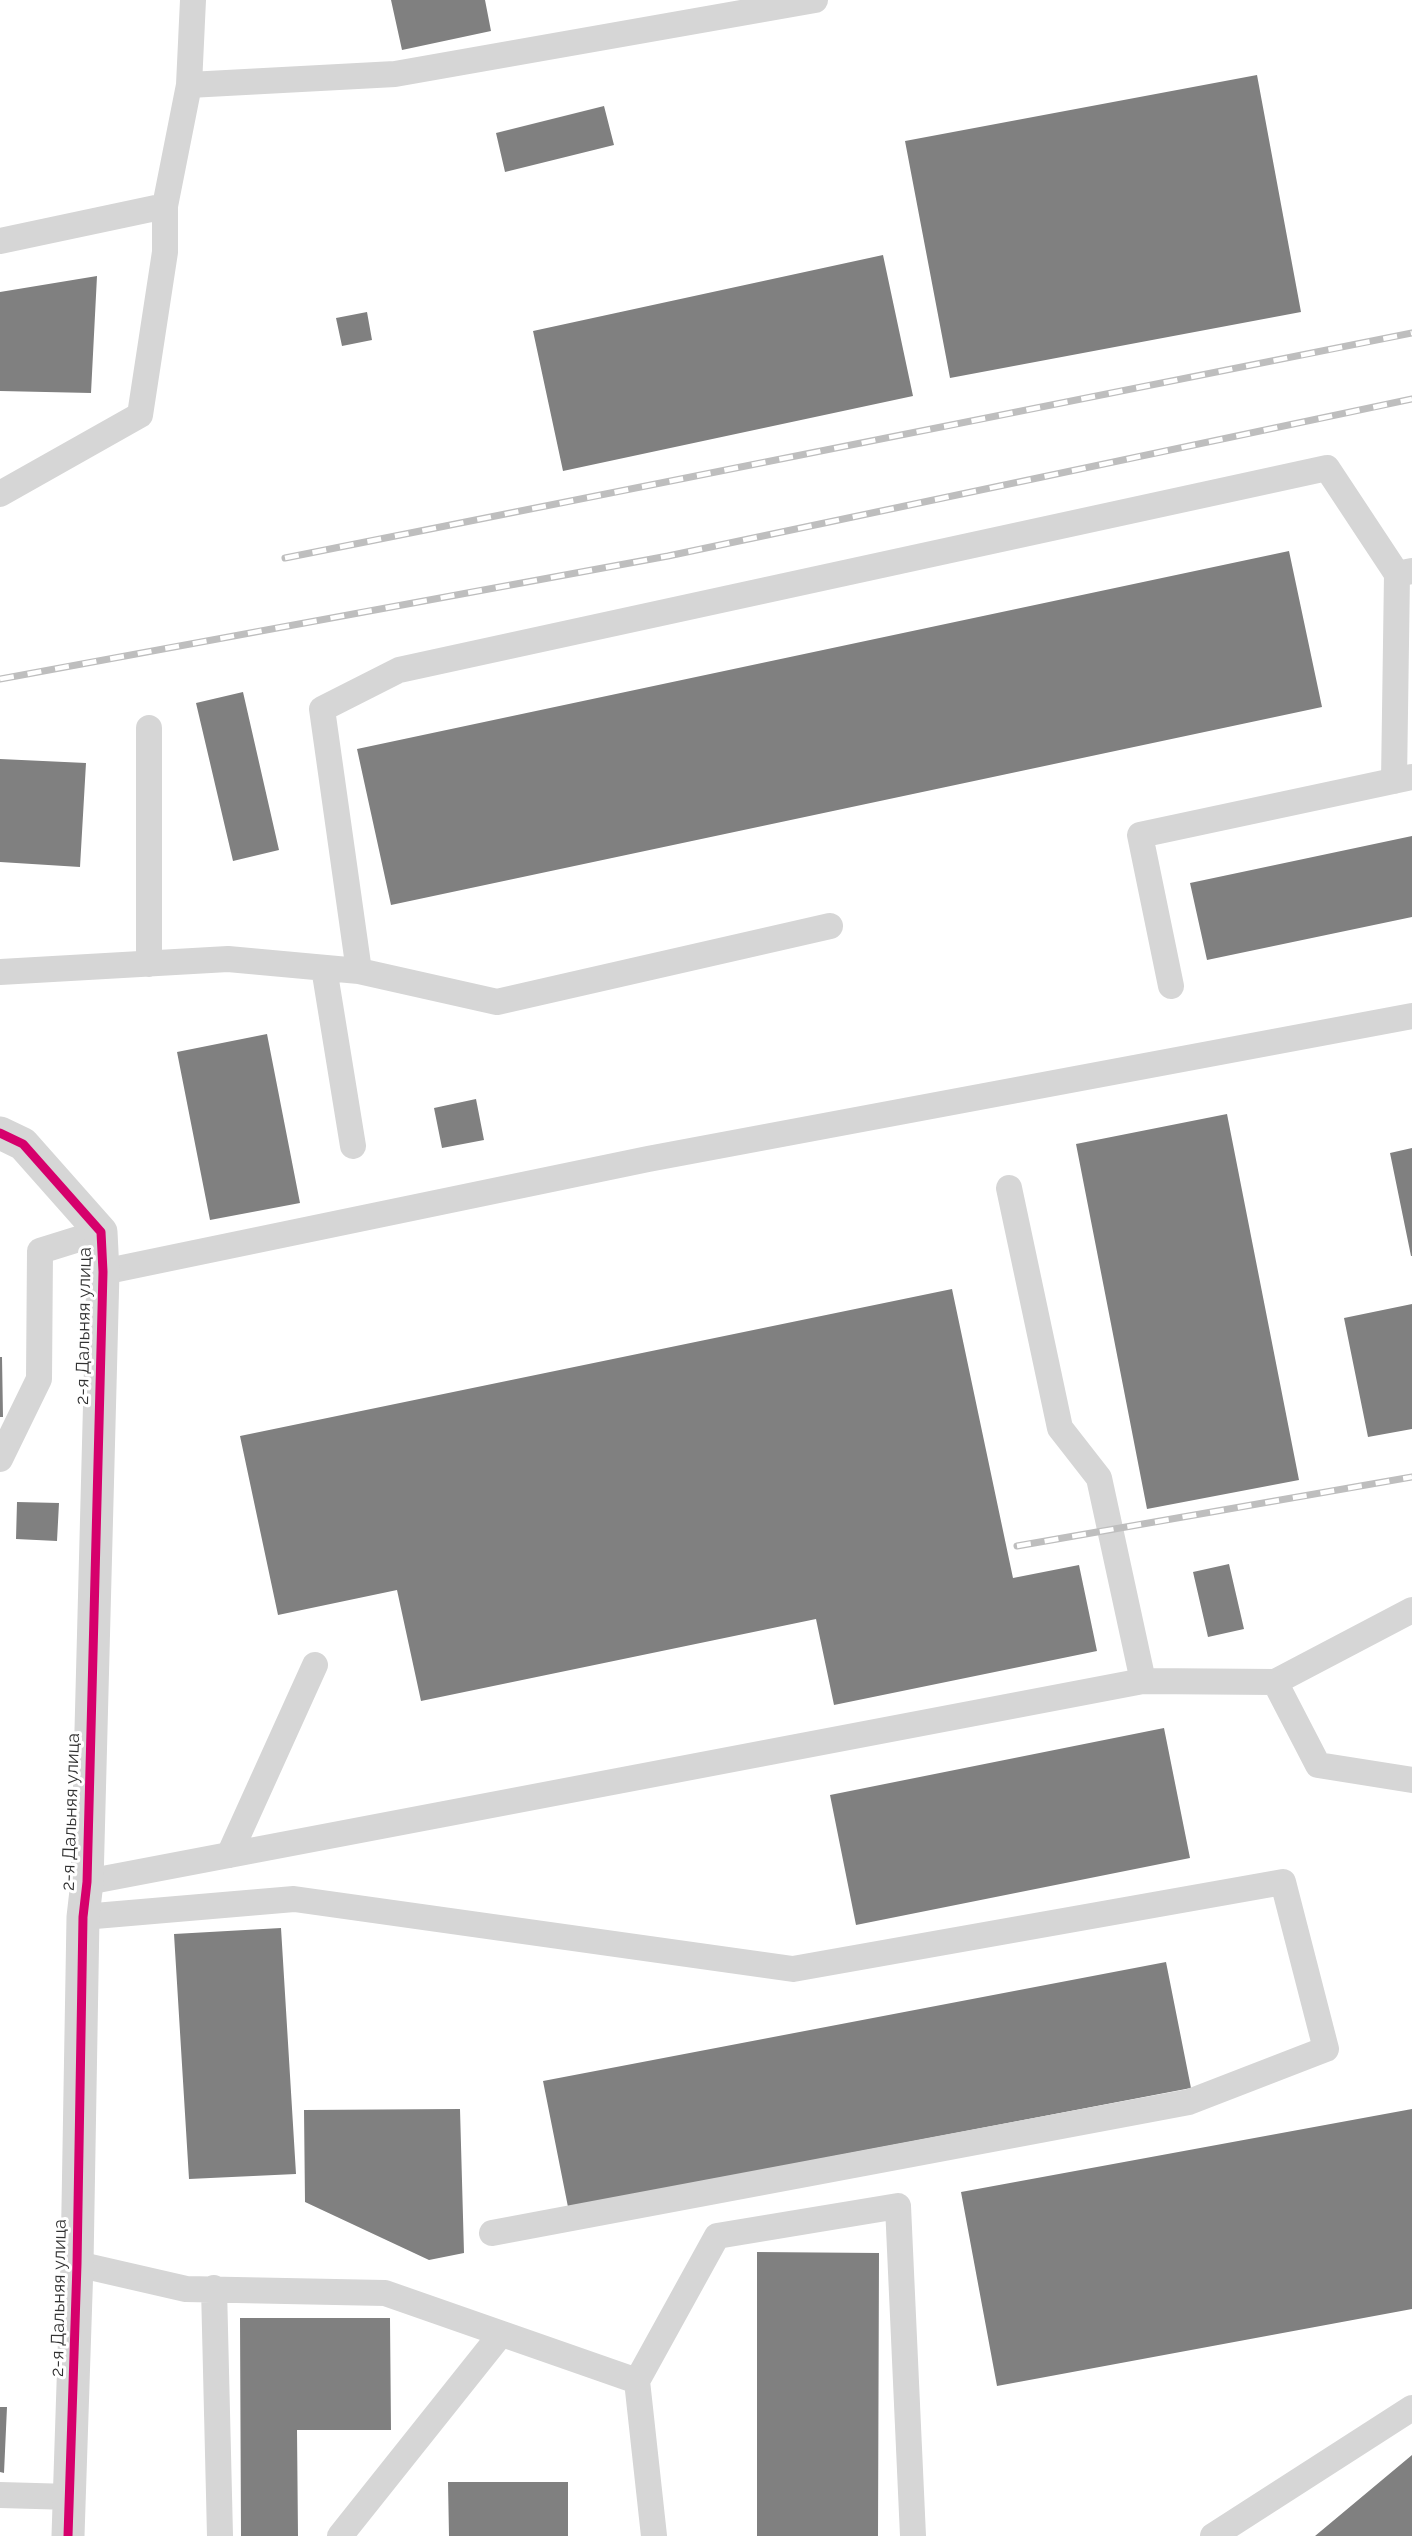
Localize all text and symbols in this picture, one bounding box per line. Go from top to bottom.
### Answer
street label: 2-я Дальняя улица [72,1247,96,1405]
street label: 2-я Дальняя улица [57,1733,85,1891]
street label: 2-я Дальняя улица [47,2219,71,2377]

